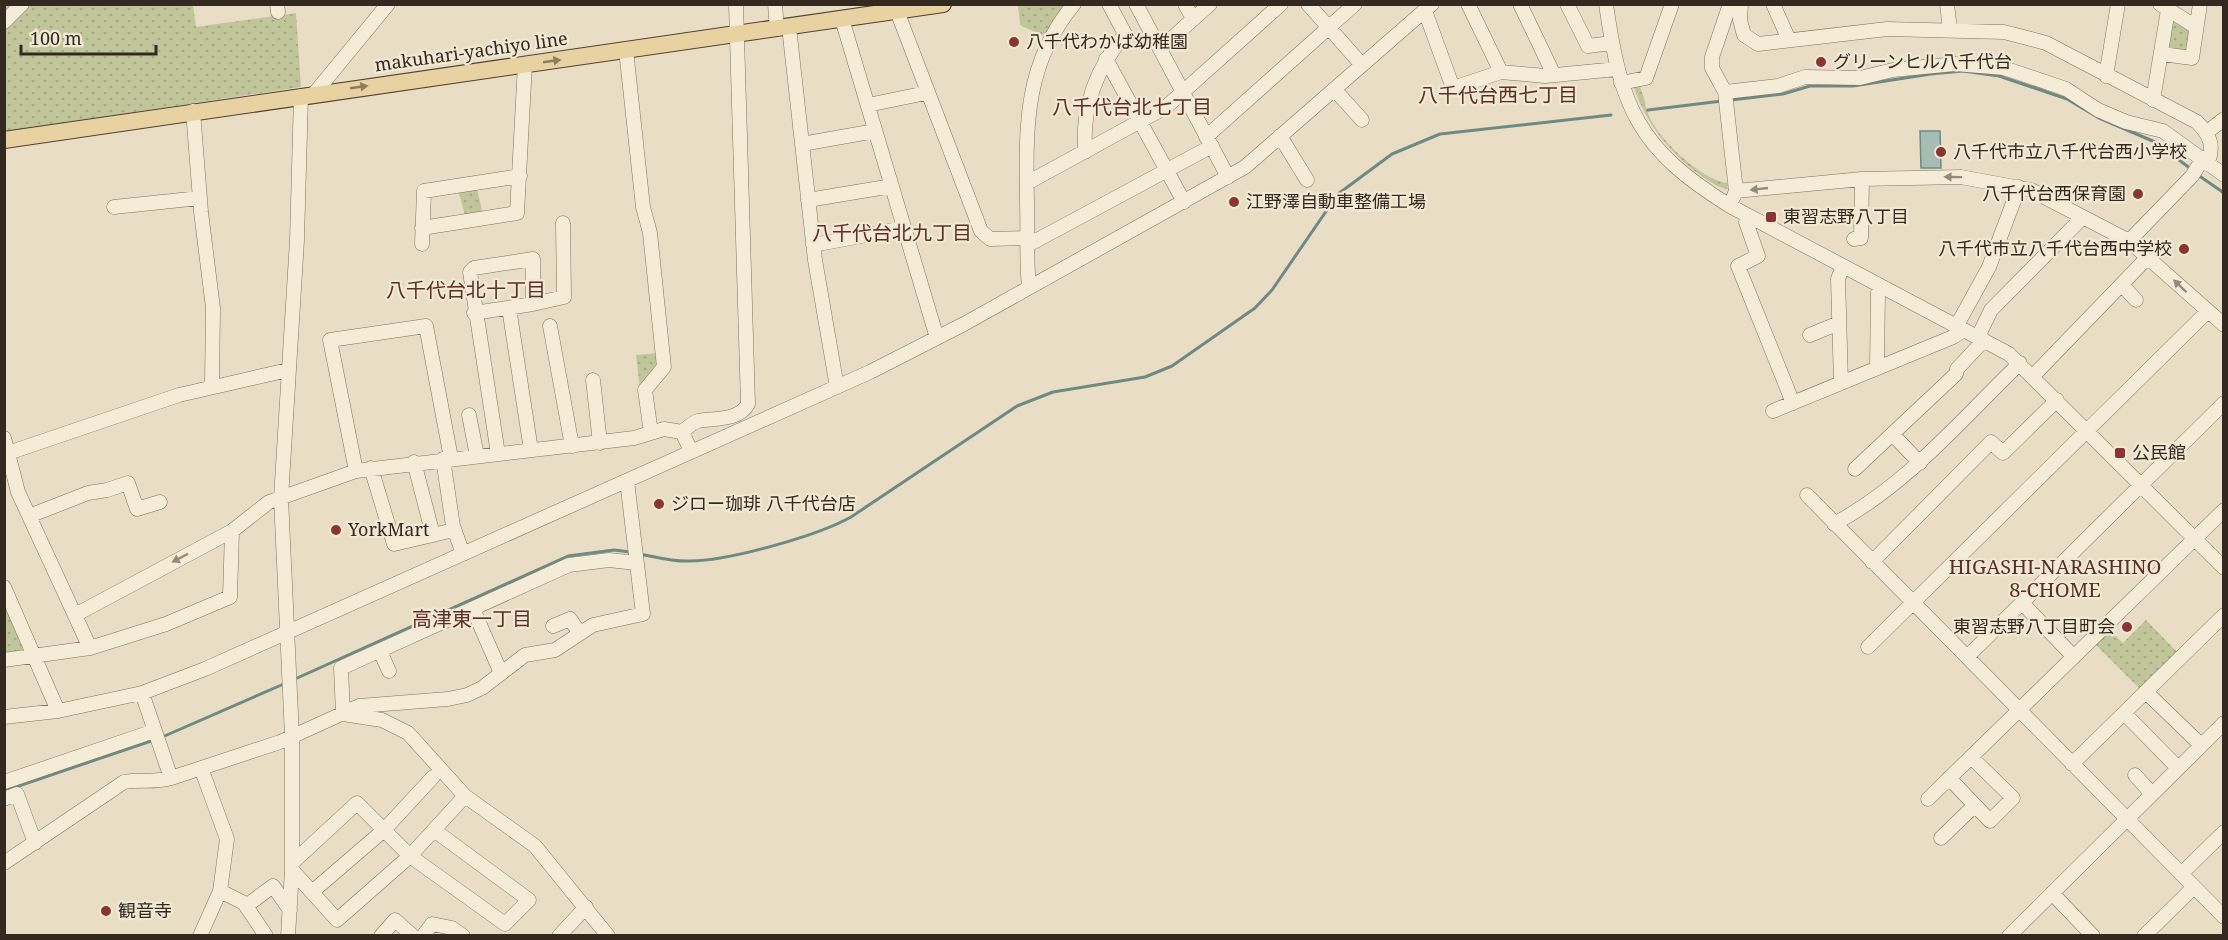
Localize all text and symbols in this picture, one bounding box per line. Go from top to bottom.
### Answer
scale bar [21,18,156,56]
text: 100 m [30,26,82,50]
street label: makuhari-yachiyo line [373,26,569,76]
place label: 八千代わかば幼稚園 [1026,29,1188,53]
marker: 八千代わかば幼稚園 [1007,35,1021,49]
place label: グリーンヒル八千代台 [1833,49,2012,73]
marker: グリーンヒル八千代台 [1814,55,1828,69]
one-way arrow [542,56,561,65]
district label: 八千代台西七丁目 [1418,81,1578,108]
one-way arrow [349,83,368,92]
district label: 八千代台北七丁目 [1052,93,1212,120]
place label: 八千代市立八千代台西小学校 [1953,139,2187,163]
marker: 八千代市立八千代台西小学校 [1934,145,1948,159]
one-way arrow [1944,172,1963,182]
place label: 八千代台西保育園 [1982,181,2126,205]
one-way arrow [1749,184,1768,194]
marker: 八千代台西保育園 [2131,187,2145,201]
place label: 江野澤自動車整備工場 [1246,189,1426,213]
marker: 江野澤自動車整備工場 [1227,195,1241,209]
place label: 東習志野八丁目 [1783,204,1909,228]
marker: 東習志野八丁目 [1764,210,1778,224]
district label: 八千代台北九丁目 [812,219,972,246]
place label: 八千代市立八千代台西中学校 [1938,236,2172,260]
marker: 八千代市立八千代台西中学校 [2177,242,2191,256]
district label: 八千代台北十丁目 [386,276,546,303]
one-way arrow [2173,280,2187,294]
place label: 公民館 [2132,440,2186,464]
marker: 公民館 [2113,446,2127,460]
place label: ジロー珈琲 八千代台店 [671,491,856,515]
marker: ジロー珈琲 八千代台店 [652,497,666,511]
place label: YorkMart [347,517,429,541]
marker: YorkMart [329,523,343,537]
one-way arrow [171,553,188,563]
district label: HIGASHI-NARASHINO 8-CHOME [1949,553,2161,603]
district label: 高津東一丁目 [412,605,532,632]
place label: 東習志野八丁目町会 [1953,614,2115,638]
marker: 東習志野八丁目町会 [2120,620,2134,634]
place label: 観音寺 [118,898,172,922]
marker: 観音寺 [99,904,113,918]

